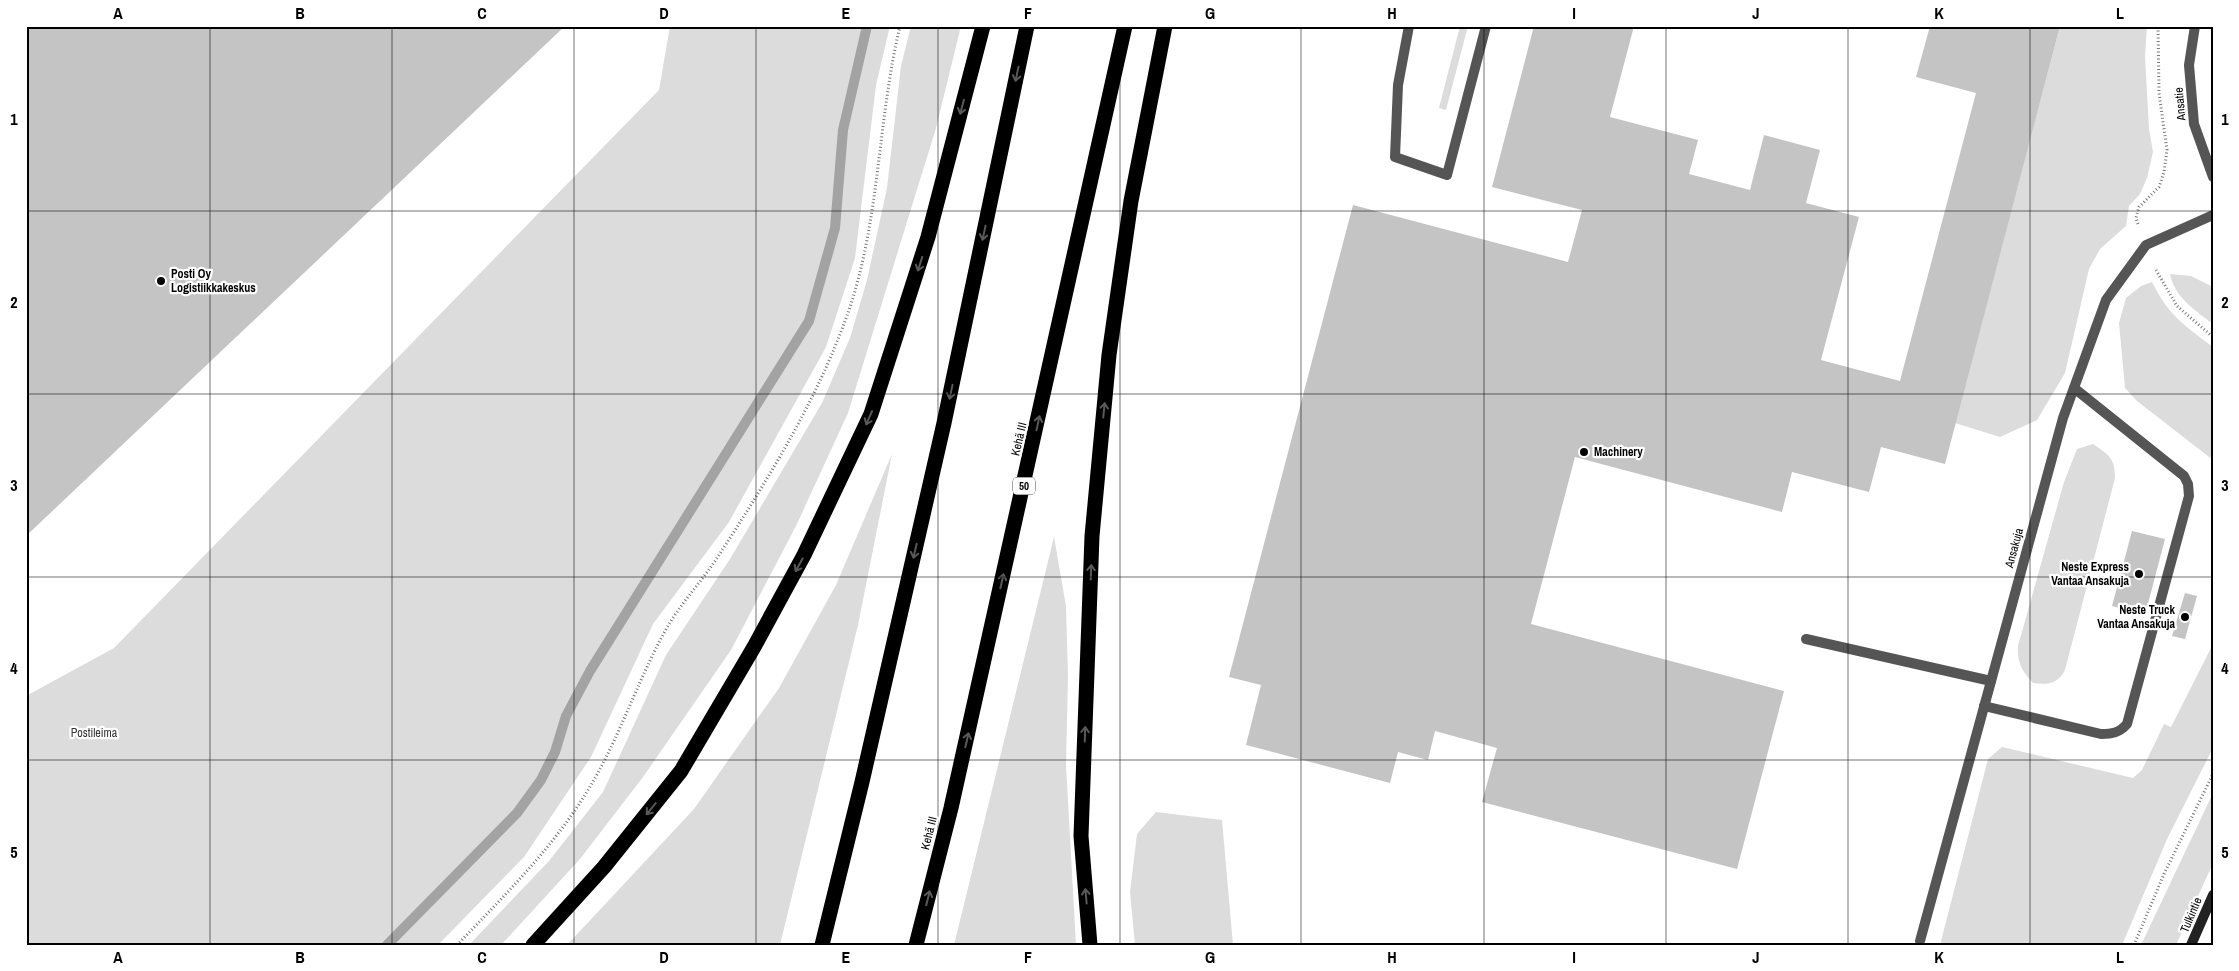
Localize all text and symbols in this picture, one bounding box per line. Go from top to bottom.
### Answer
text: A [113,2,123,24]
text: B [295,2,305,24]
text: C [477,2,487,24]
text: D [659,2,669,24]
text: E [842,2,851,24]
text: F [1024,2,1032,24]
text: G [1205,2,1215,24]
text: H [1387,2,1397,24]
text: I [1572,2,1576,24]
text: J [1752,2,1760,24]
text: K [1934,2,1944,24]
text: L [2116,2,2124,24]
one-way arrow [1012,66,1021,82]
street label: Ansatie [2171,87,2190,122]
one-way arrow [957,99,966,115]
text: 1 [10,108,18,130]
text: 1 [2221,108,2229,130]
one-way arrow [979,225,988,241]
one-way arrow [914,256,924,272]
place label: Posti Oy Logistiikkakeskus [171,266,256,296]
marker: Posti Oy Logistiikkakeskus [155,275,167,287]
text: 2 [10,291,18,313]
text: 2 [2221,291,2229,313]
one-way arrow [945,384,955,400]
one-way arrow [1099,402,1109,418]
one-way arrow [864,410,874,425]
one-way arrow [1034,415,1043,431]
street label: Kehä III [1007,421,1031,457]
place label: Machinery [1594,444,1643,460]
marker: Machinery [1578,446,1590,458]
text: 3 [10,474,18,496]
text: 3 [2221,474,2229,496]
road number: 50 [1013,478,1035,494]
street label: Ansakuja [2001,526,2027,571]
one-way arrow [910,542,919,558]
one-way arrow [793,557,803,571]
place label: Neste Express Vantaa Ansakuja [2051,559,2130,589]
one-way arrow [1086,564,1095,580]
marker: Neste Express Vantaa Ansakuja [2133,568,2145,580]
one-way arrow [998,574,1007,590]
place label: Neste Truck Vantaa Ansakuja [2097,602,2176,632]
marker: Neste Truck Vantaa Ansakuja [2179,611,2191,623]
text: 4 [10,657,18,679]
text: 4 [2221,657,2229,679]
park label: Postileima [71,725,118,741]
one-way arrow [1080,726,1090,742]
one-way arrow [962,732,972,748]
one-way arrow [645,802,656,815]
street label: Kehä III [917,815,941,851]
text: 5 [10,841,18,863]
text: 5 [2221,841,2229,863]
one-way arrow [1082,888,1091,904]
one-way arrow [924,890,933,906]
street label: Tulkintie [2176,895,2206,935]
text: A [113,946,123,968]
text: B [295,946,305,968]
text: C [477,946,487,968]
text: D [659,946,669,968]
text: E [842,946,851,968]
text: F [1024,946,1032,968]
text: G [1205,946,1215,968]
text: H [1387,946,1397,968]
text: I [1572,946,1576,968]
text: J [1752,946,1760,968]
text: K [1934,946,1944,968]
text: L [2116,946,2124,968]

